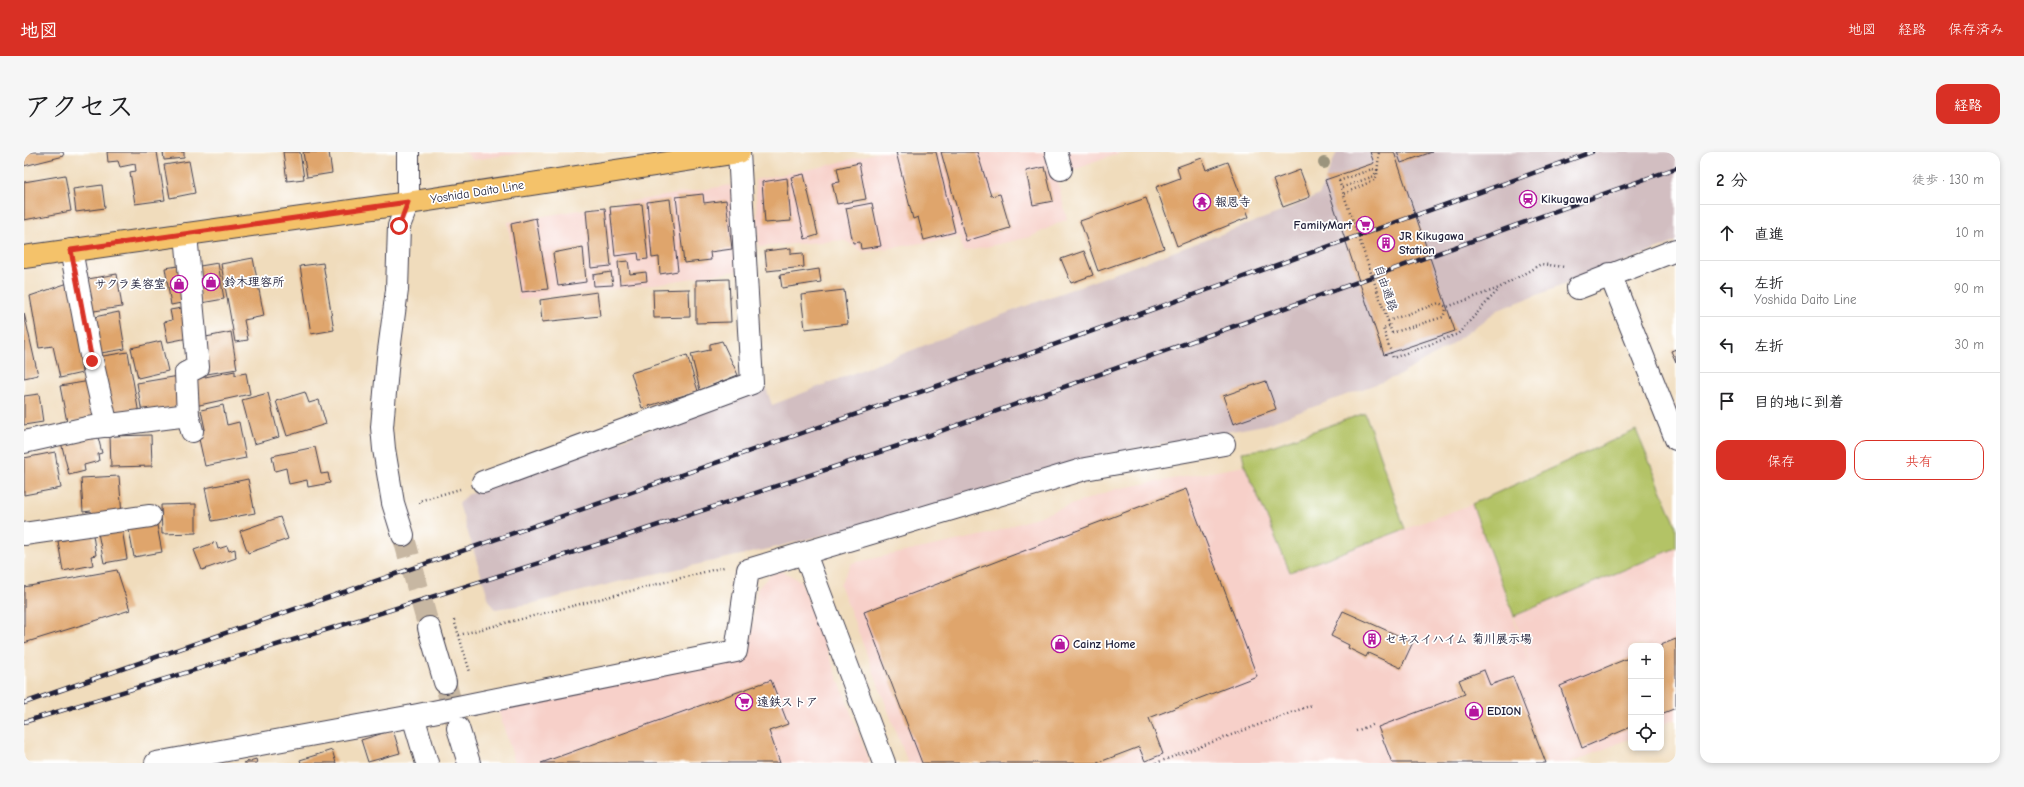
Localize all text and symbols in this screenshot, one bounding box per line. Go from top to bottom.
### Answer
text: 地図 [20,20,58,42]
text: 地図 [1848,21,1876,38]
text: 経路 [1898,21,1926,38]
text: 保存済み [1948,21,2004,38]
button: 経路 [1936,84,2000,124]
text: アクセス [24,91,134,123]
text: 2 分 [1716,171,1748,190]
text: 徒歩 · 130 m [1912,172,1984,187]
street label: Yoshida Daito Line [429,178,525,206]
station icon: Kikugawa [1518,189,1538,209]
temple icon: 報恩寺 [1192,192,1212,212]
place label: Kikugawa [1541,192,1589,206]
place label: 報恩寺 [1215,195,1251,209]
supermarket icon: FamilyMart [1355,215,1375,235]
route start [390,217,408,235]
place label: FamilyMart [1294,218,1353,232]
icon: ahead [1716,222,1738,244]
text: 直進 [1754,225,1784,243]
text: 10 m [1956,225,1984,240]
place label: JR Kikugawa Station [1399,229,1464,257]
building icon: JR Kikugawa Station [1376,233,1396,253]
street label: 自由通路 [1372,263,1400,313]
shop icon: 鈴木理容所 [201,272,221,292]
shop icon: サクラ美容室 [169,274,189,294]
text: 左折 [1754,274,1784,292]
place label: 鈴木理容所 [224,275,285,289]
place label: サクラ美容室 [94,277,166,291]
icon: left [1716,278,1738,300]
text: 90 m [1954,281,1984,296]
text: Yoshida Daito Line [1754,292,1857,307]
icon: left [1716,334,1738,356]
text: 左折 [1754,337,1784,355]
text: 30 m [1954,337,1984,352]
route end [83,352,101,370]
icon: arrive [1716,390,1738,412]
text: 目的地に到着 [1754,393,1844,411]
button: 保存 [1716,440,1846,480]
button: 共有 [1854,440,1984,480]
building icon: セキスイハイム 菊川展示場 [1362,629,1382,649]
place label: セキスイハイム 菊川展示場 [1385,632,1532,646]
shop icon: Cainz Home [1050,634,1070,654]
place label: Cainz Home [1073,637,1135,651]
map controls [1628,643,1664,751]
button: + [1628,643,1664,679]
button: − [1628,679,1664,715]
supermarket icon: 遠鉄ストア [734,692,754,712]
place label: 遠鉄ストア [757,695,818,709]
shop icon: EDION [1464,701,1484,721]
place label: EDION [1487,704,1521,718]
button: locate [1628,715,1664,751]

